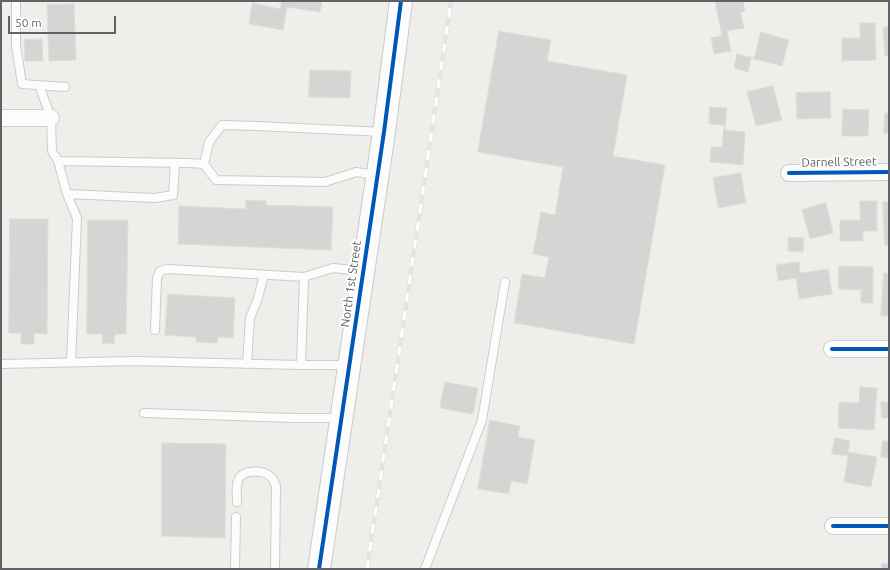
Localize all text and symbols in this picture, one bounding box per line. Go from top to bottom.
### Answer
scale bar [10,8,118,34]
text: 50 m [15,16,42,29]
street label: Darnell Street [801,154,877,170]
street label: North 1st Street [338,240,364,328]

